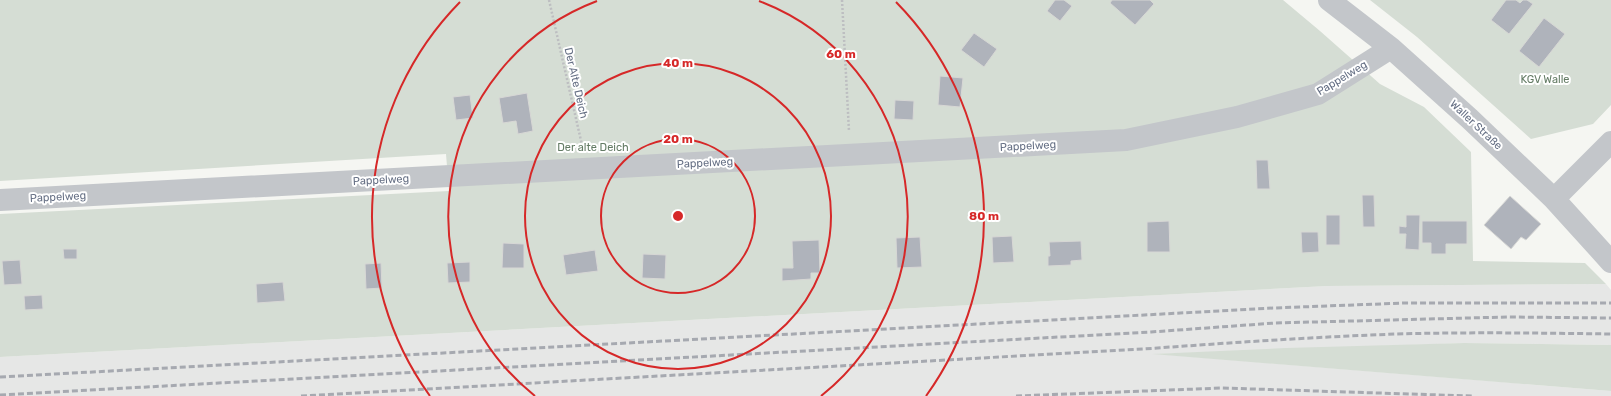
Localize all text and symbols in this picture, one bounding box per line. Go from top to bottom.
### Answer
street label: Der Alte Deich [562,46,590,120]
text: 60 m [826,47,856,61]
text: 40 m [663,56,693,70]
street label: Pappelweg [1314,58,1370,98]
park label: KGV Walle [1520,73,1570,86]
street label: Waller Straße [1447,97,1505,153]
text: 20 m [663,132,693,146]
street label: Pappelweg [1000,138,1056,154]
park label: Der alte Deich [557,141,629,154]
street label: Pappelweg [677,155,733,171]
street label: Pappelweg [353,172,409,188]
street label: Pappelweg [30,189,86,205]
centre of rings [671,209,685,223]
text: 80 m [969,209,999,223]

